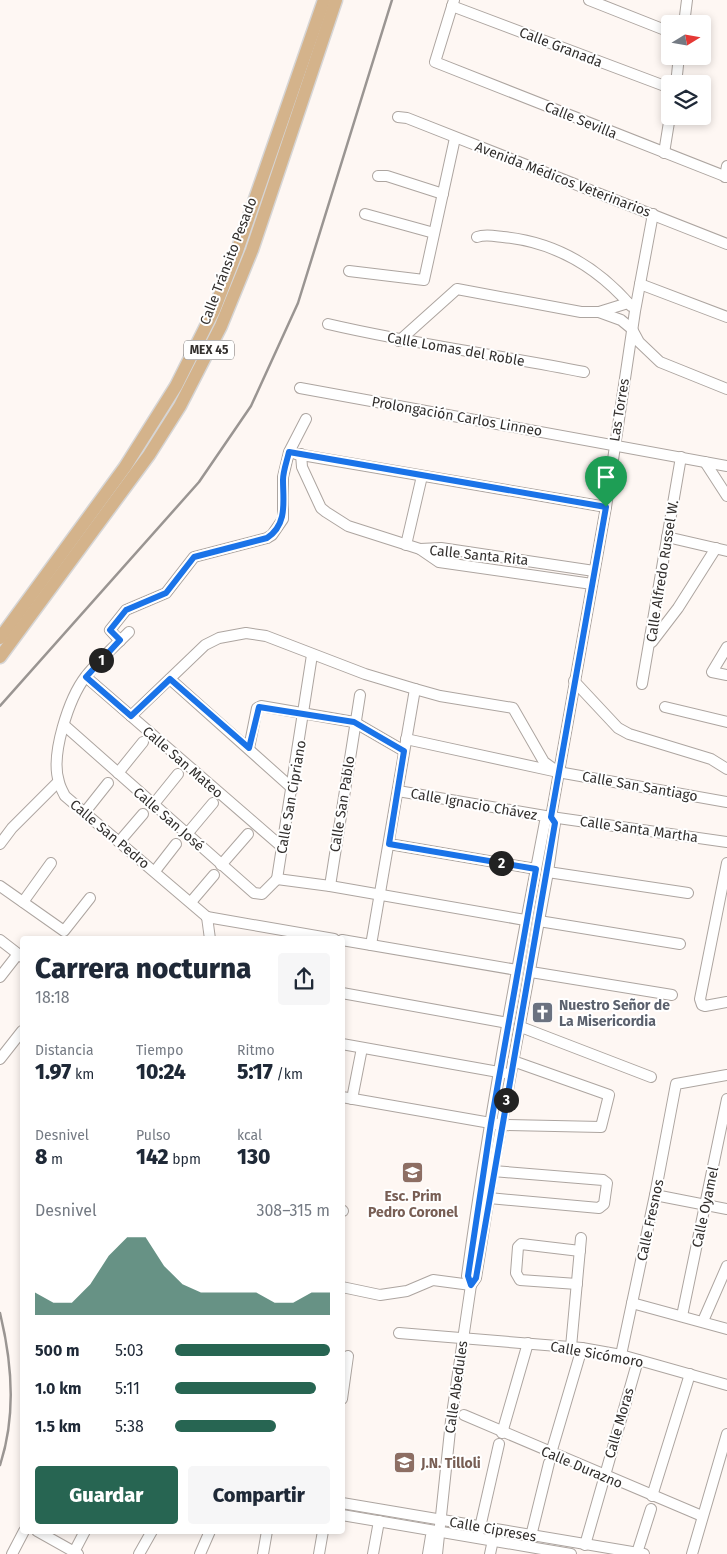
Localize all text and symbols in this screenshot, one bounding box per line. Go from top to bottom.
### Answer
north arrow [661,15,711,65]
map controls [661,15,711,125]
street label: Calle Granada [517,24,605,71]
button: layers [661,75,711,125]
street label: Calle Sevilla [542,98,619,143]
street label: Avenida Médicos Veterinarios [473,138,653,221]
street label: Calle Tránsito Pesado [196,195,261,327]
street label: Calle Lomas del Roble [386,329,526,370]
road number: MEX 45 [184,340,234,360]
street label: Las Torres [606,377,633,443]
street label: Prolongación Carlos Linneo [370,393,544,440]
pin [585,456,627,507]
icon: arrive [592,463,620,491]
street label: Calle Alfredo Russel W. [643,499,682,643]
street label: Calle Santa Rita [429,542,529,569]
pin: 1 [88,648,114,672]
text: 1 [98,652,105,669]
street label: Calle San Mateo [139,723,226,802]
street label: Calle San Cipriano [273,739,310,855]
street label: Calle San Pablo [326,755,359,853]
street label: Calle San Santiago [581,768,699,805]
street label: Calle San José [130,784,208,855]
street label: Calle Ignacio Chávez [409,785,539,824]
street label: Calle San Pedro [66,796,153,873]
street label: Calle Santa Martha [579,813,699,846]
pin: 2 [488,850,514,876]
text: 2 [498,855,505,872]
text: Carrera nocturna [35,952,252,985]
button: share [278,953,330,1005]
text: 18:18 [35,988,70,1007]
place label: Nuestro Señor de La Misericordia [559,997,670,1030]
church icon: Nuestro Señor de La Misericordia [531,1001,555,1025]
text: Distancia [35,1042,94,1059]
text: Tiempo [136,1042,183,1059]
text: Ritmo [237,1042,275,1059]
text: 1.97 [35,1059,71,1085]
text: 10:24 [136,1059,186,1085]
text: 5:17 [237,1059,273,1085]
text: km [71,1066,94,1083]
text: /km [273,1066,303,1083]
pin: 3 [494,1088,518,1112]
text: 3 [503,1092,510,1109]
text: Desnivel [35,1127,89,1144]
text: Pulso [136,1127,171,1144]
text: kcal [237,1127,262,1144]
text: 8 [35,1144,47,1170]
text: 142 [136,1144,169,1170]
text: 130 [237,1144,270,1170]
text: m [47,1151,63,1168]
text: bpm [169,1151,201,1168]
school or university icon: Esc. Prim Pedro Coronel [401,1161,425,1185]
street label: Calle Oyamel [689,1165,722,1249]
street label: Calle Fresnos [634,1177,668,1263]
place label: Esc. Prim Pedro Coronel [368,1188,459,1221]
text: Desnivel [35,1201,97,1220]
text: 308–315 m [256,1201,330,1220]
street label: Calle Sicómoro [549,1338,645,1371]
street label: Calle Abedules [442,1339,471,1434]
text: 500 m [35,1341,80,1360]
text: 5:03 [115,1341,144,1360]
text: 1.0 km [35,1379,82,1398]
text: 5:11 [115,1379,140,1398]
street label: Calle Moras [601,1385,638,1460]
text: 1.5 km [35,1417,81,1436]
text: 5:38 [115,1417,144,1436]
street label: Calle Durazno [539,1443,625,1492]
school or university icon: J.N. Tilloli [393,1451,417,1475]
place label: J.N. Tilloli [420,1455,481,1472]
button: Guardar [35,1466,178,1524]
button: Compartir [188,1466,330,1524]
street label: Calle Cipreses [448,1513,538,1546]

